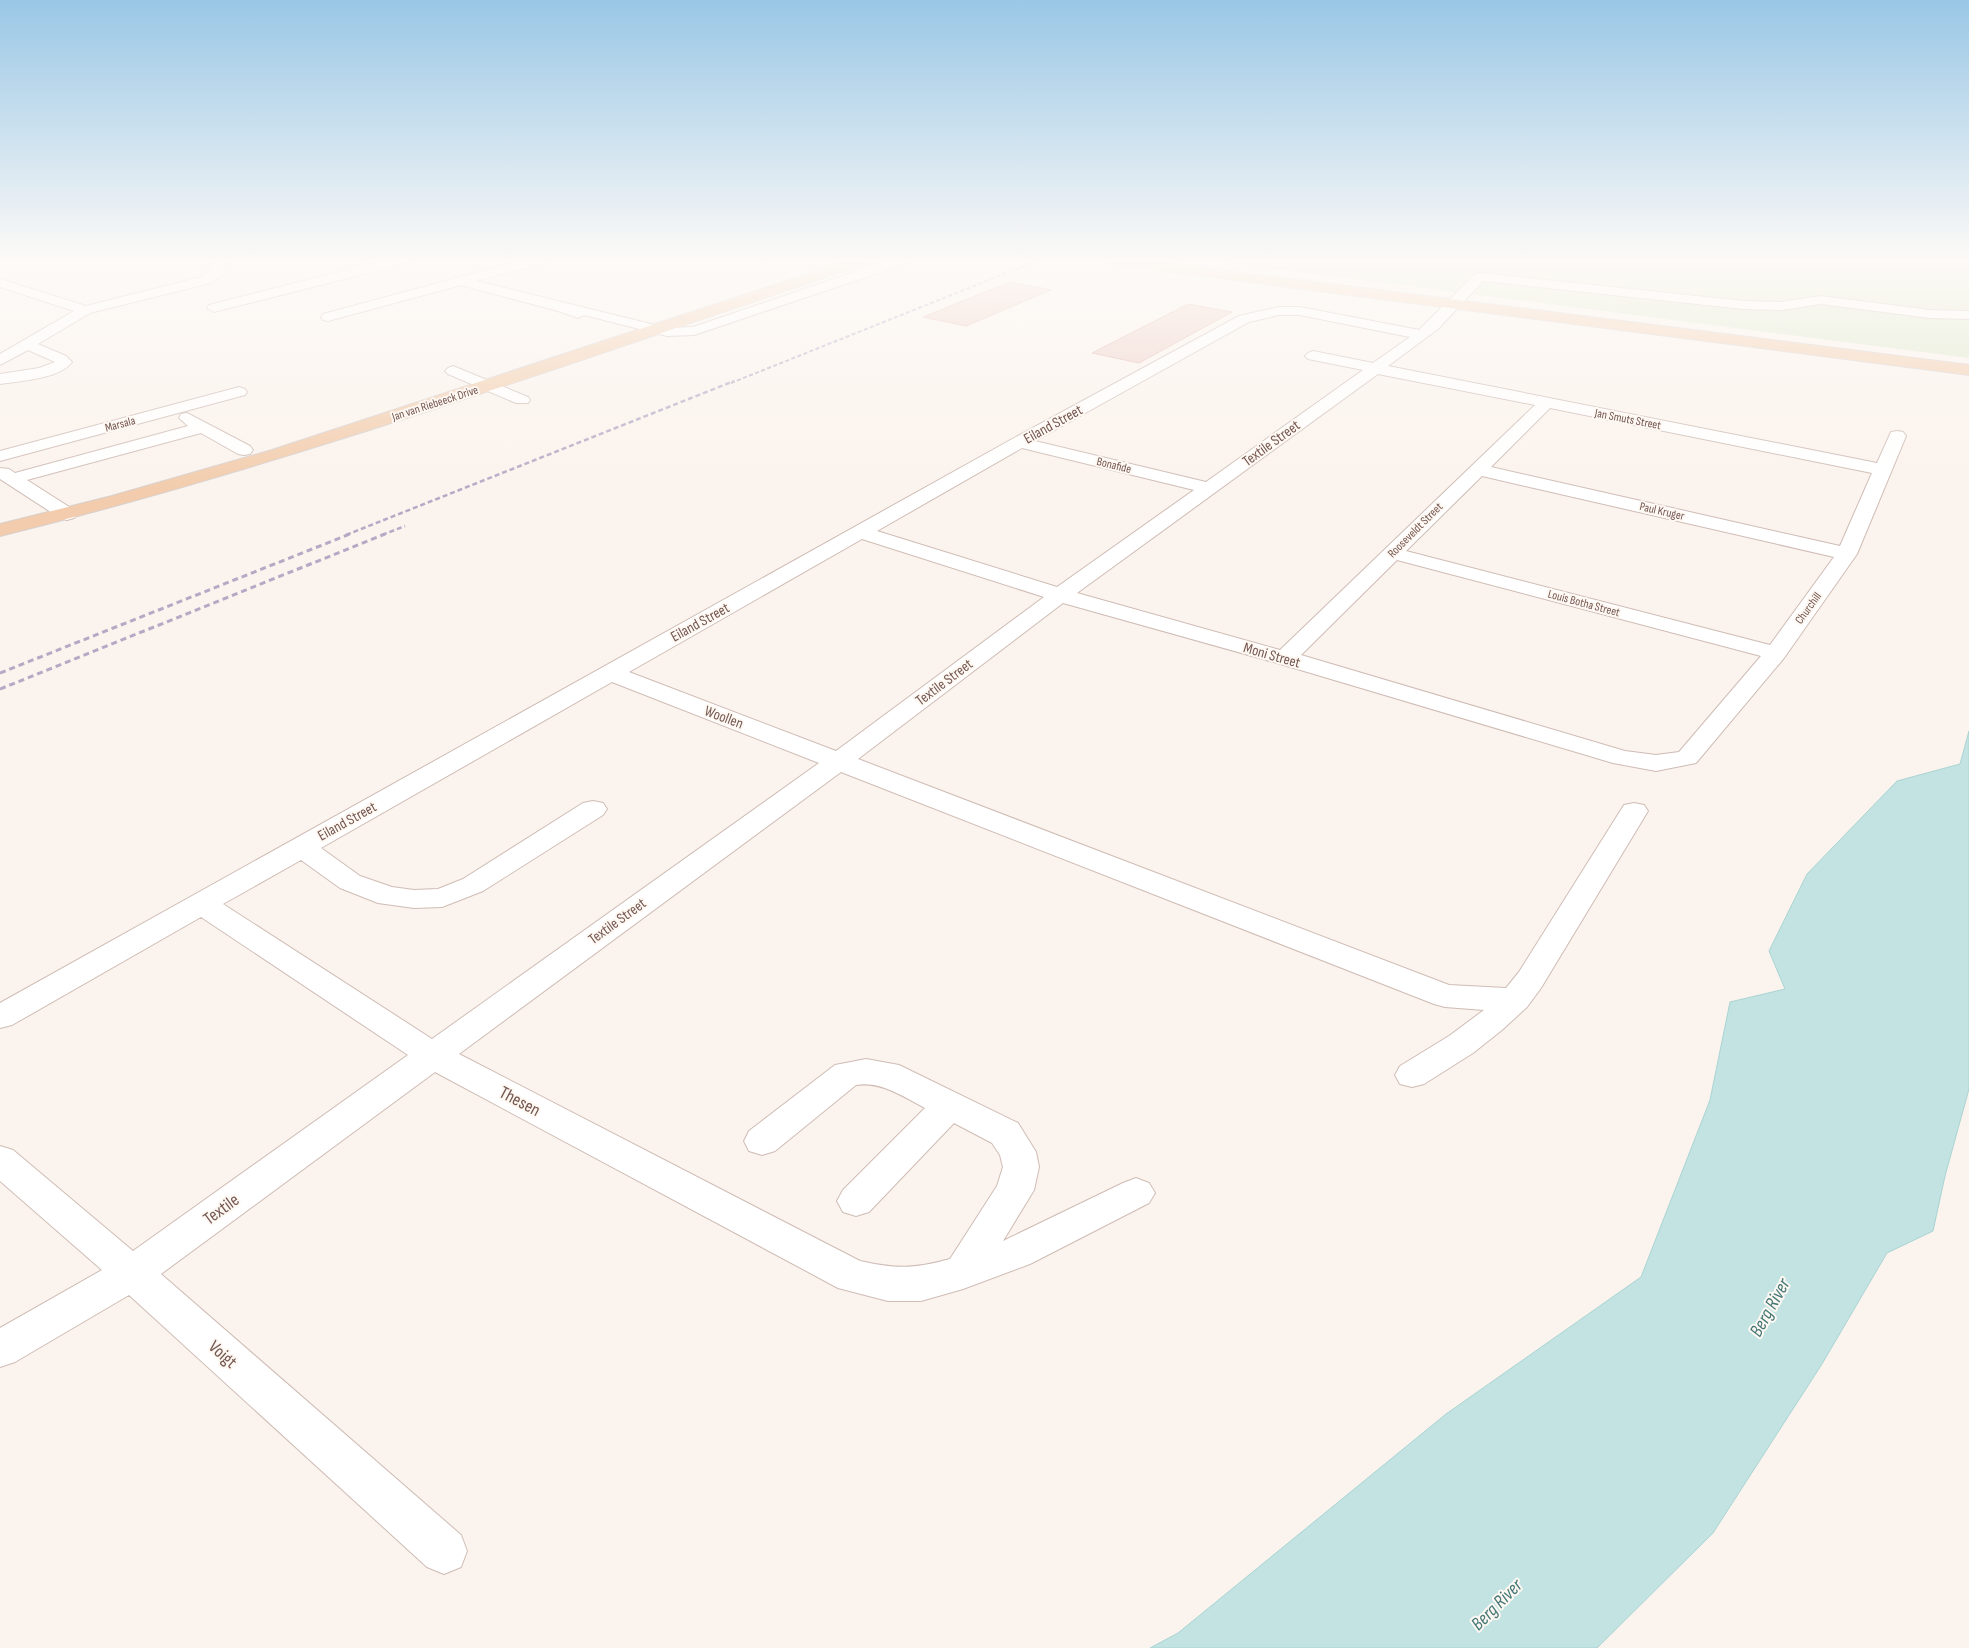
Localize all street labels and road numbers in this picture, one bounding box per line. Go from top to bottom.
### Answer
street label: Jan van Riebeeck Drive [389,382,480,425]
street label: Eiland Street [1021,400,1086,448]
street label: Jan Smuts Street [1593,406,1663,433]
street label: Marsala [103,413,137,436]
street label: Textile Street [1239,416,1304,471]
street label: Bonafide [1095,454,1133,477]
street label: Rooseveldt Street [1385,499,1446,561]
street label: Paul Kruger [1638,499,1686,524]
street label: Louis Botha Street [1546,587,1622,620]
street label: Churchill [1792,589,1825,627]
street label: Eiland Street [668,598,733,646]
street label: Moni Street [1241,638,1303,673]
street label: Textile Street [912,654,977,710]
street label: Woollen [702,701,746,734]
street label: Eiland Street [315,797,380,845]
street label: Textile Street [585,894,650,949]
street label: Thesen [496,1082,544,1121]
street label: Textile [199,1189,243,1229]
street label: Voigt [204,1336,242,1373]

